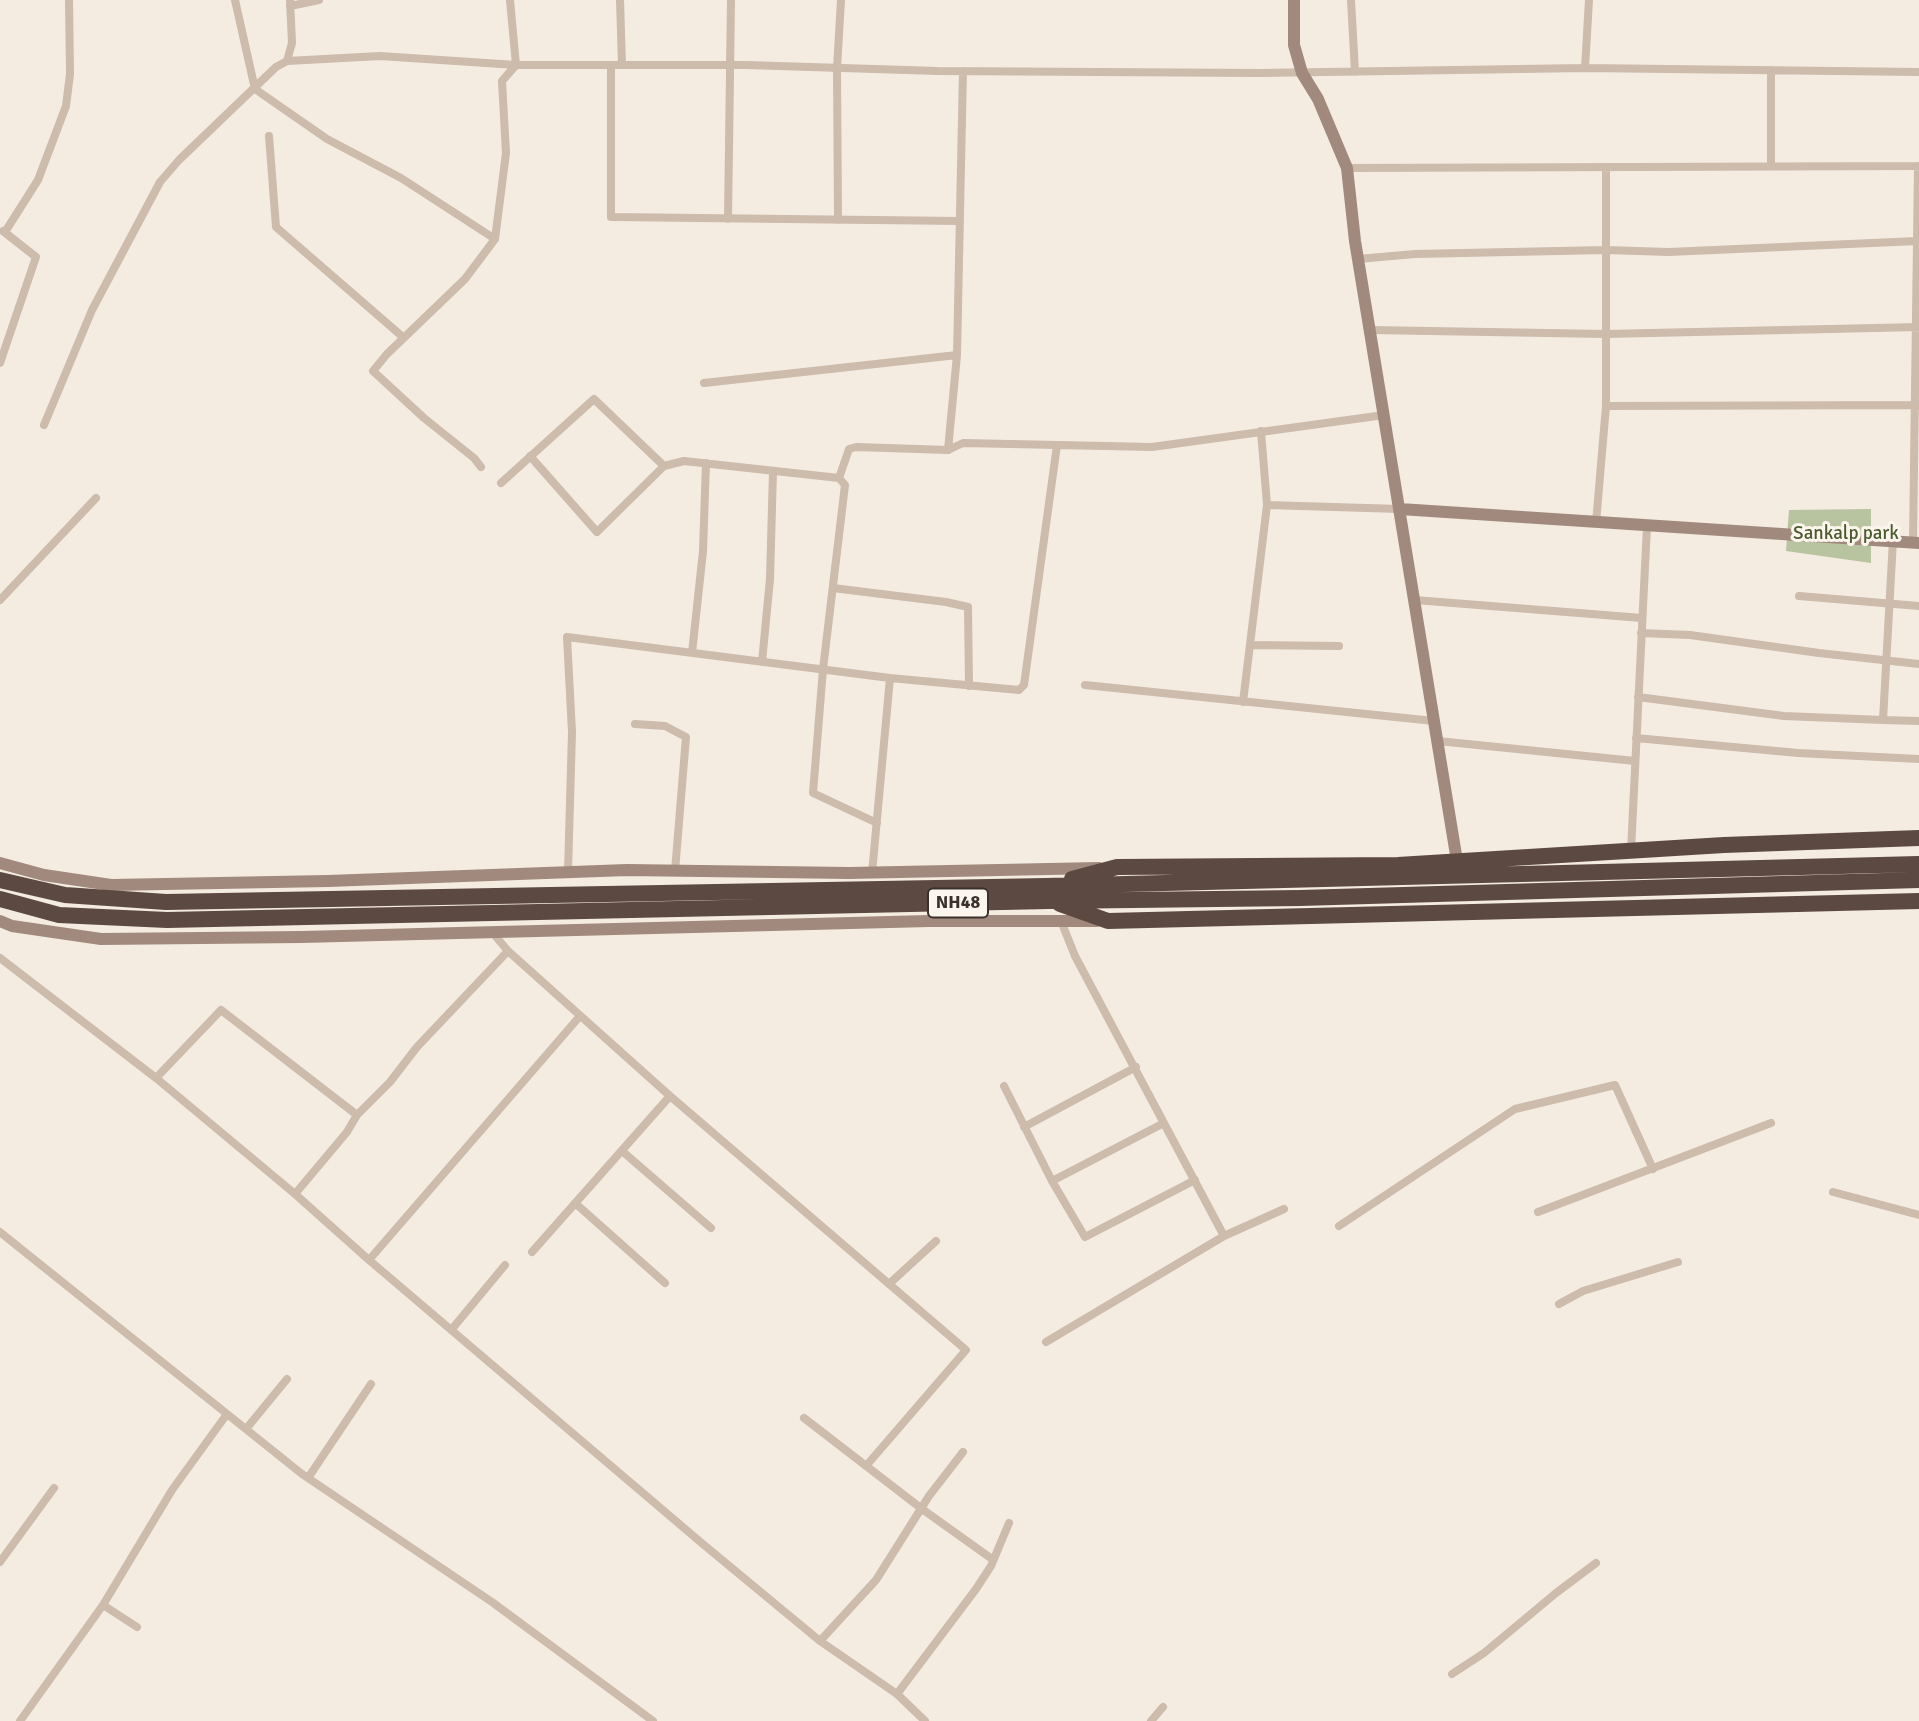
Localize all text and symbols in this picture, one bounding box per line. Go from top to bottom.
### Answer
park label: Sankalp park [1793,523,1899,545]
road number: NH48 [928,888,988,918]

